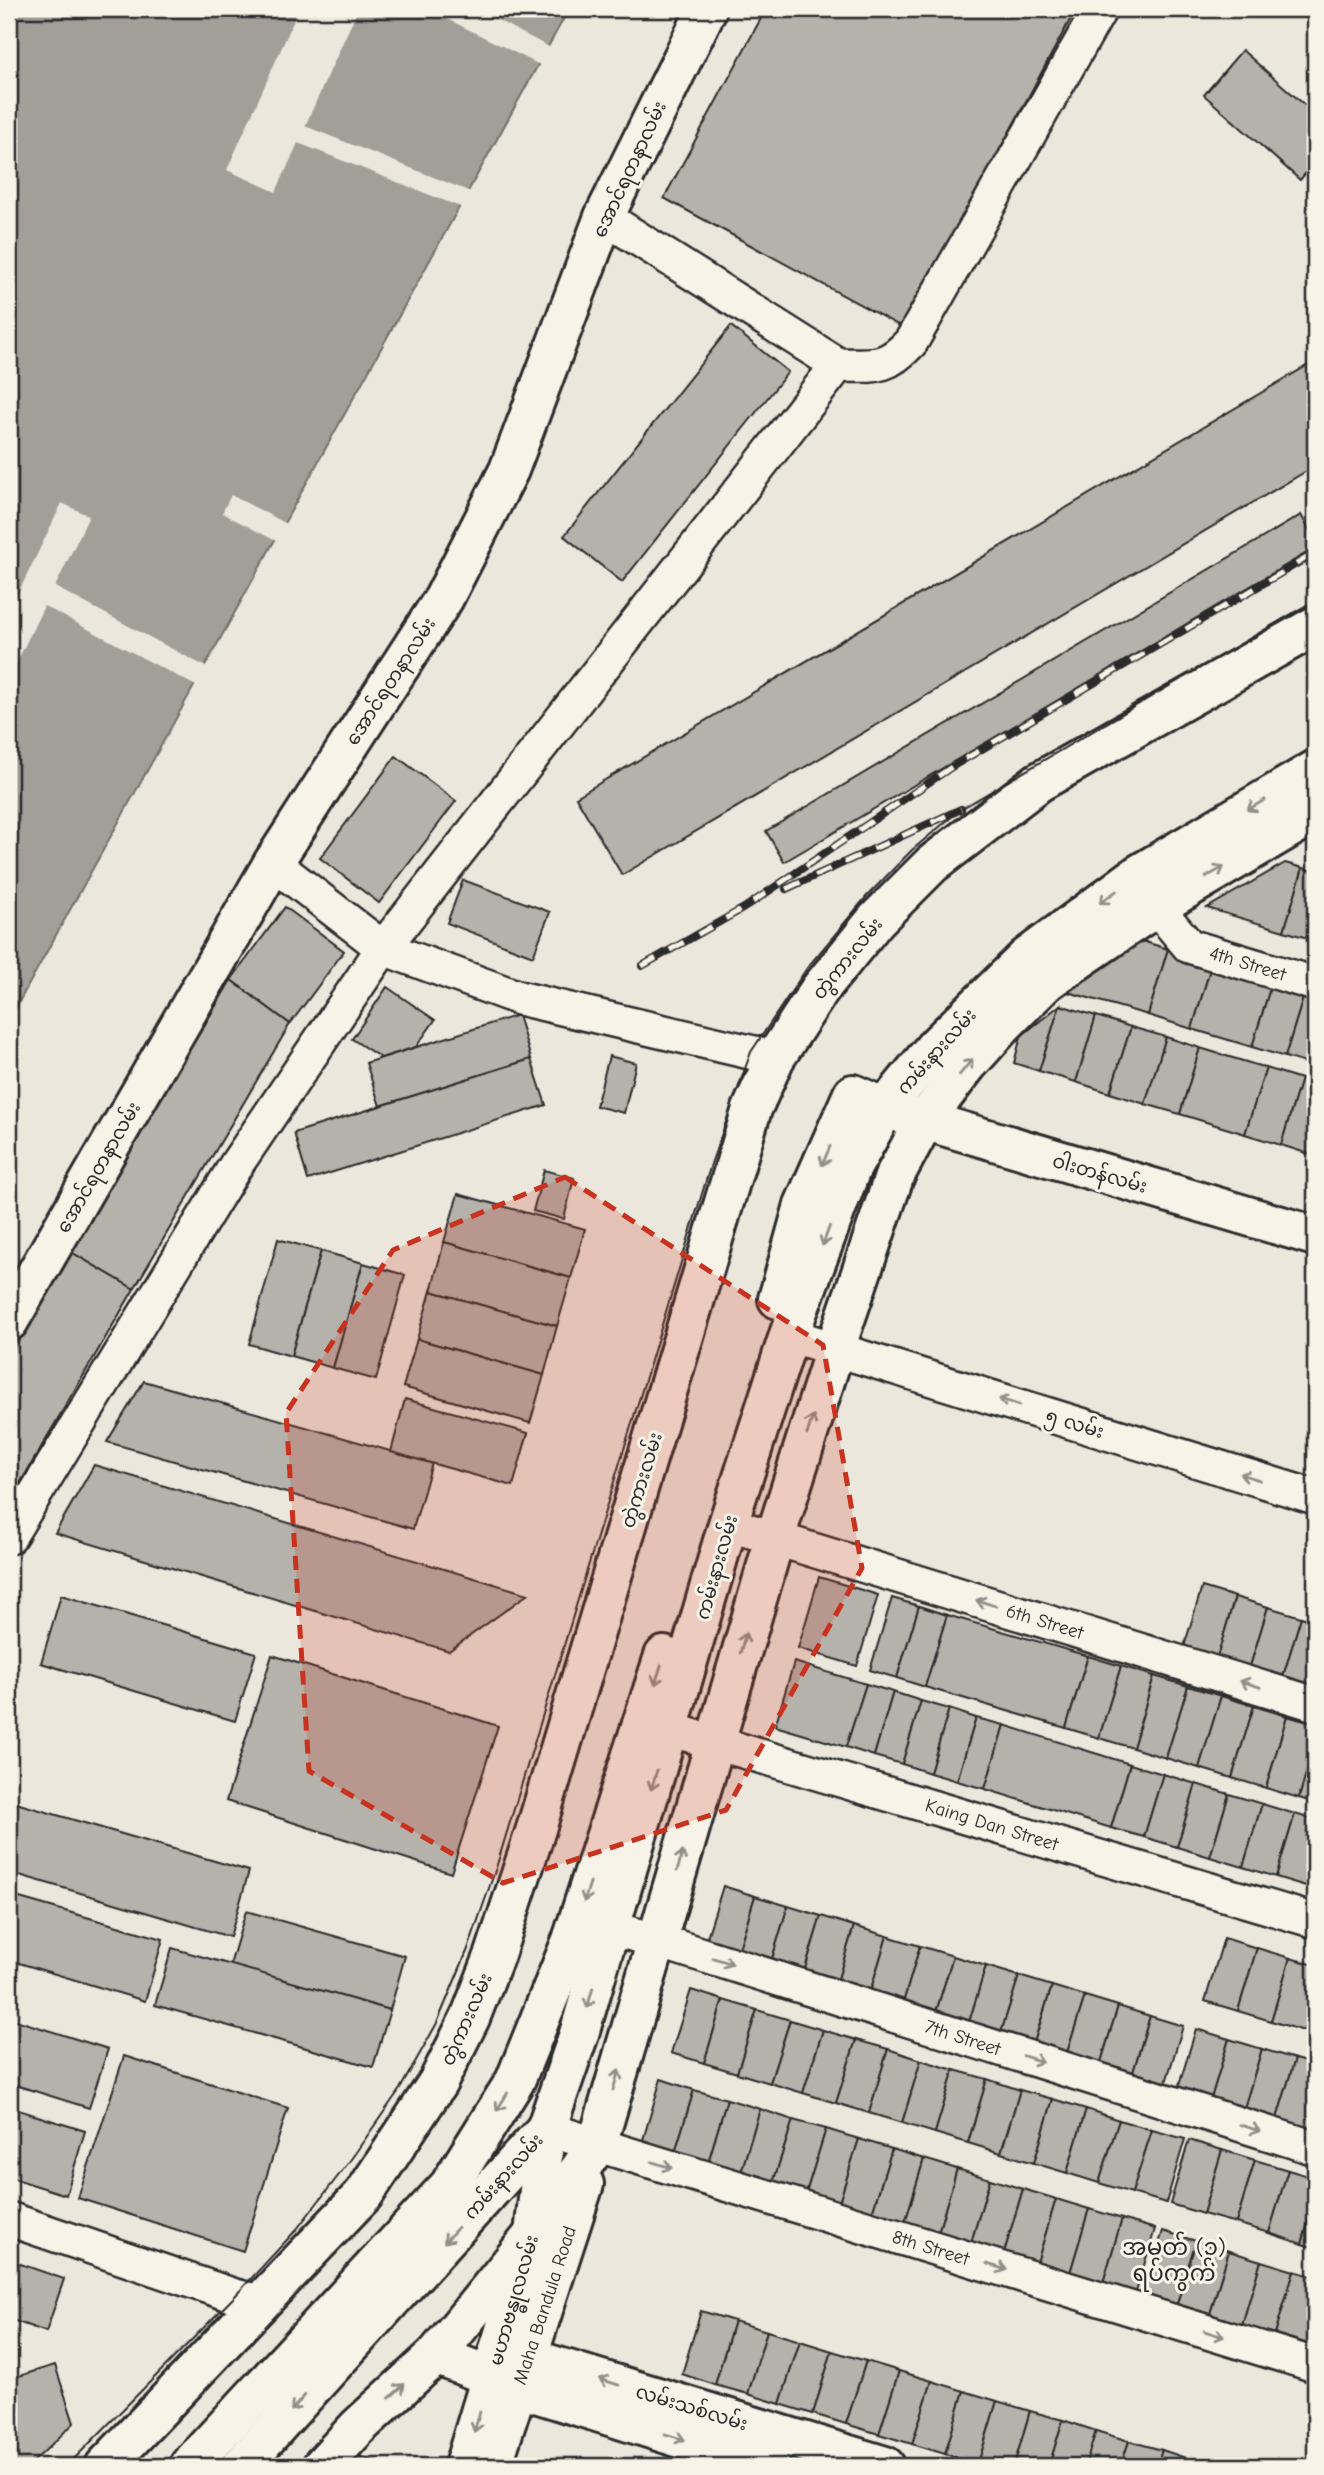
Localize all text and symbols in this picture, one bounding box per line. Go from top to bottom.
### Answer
street label: အောင်ရတနာလမ်း [585,96,675,243]
street label: အောင်ရတနာလမ်း [338,611,444,752]
one-way arrow [1247,798,1267,812]
one-way arrow [1204,865,1224,879]
one-way arrow [1099,890,1118,904]
street label: တွဲကားလမ်း [805,911,891,1006]
street label: 4th Street [1207,942,1289,986]
street label: ကမ်းနားလမ်း [890,1002,984,1102]
one-way arrow [958,1059,973,1077]
street label: အောင်ရတနာလမ်း [49,1096,149,1239]
one-way arrow [819,1145,832,1167]
street label: ဝါးတန်လမ်း [1049,1146,1151,1202]
one-way arrow [819,1225,831,1247]
one-way arrow [999,1395,1021,1408]
street label: ၅ လမ်း [1042,1401,1108,1447]
one-way arrow [805,1415,818,1437]
street label: တွဲကားလမ်း [613,1429,671,1532]
one-way arrow [1239,1469,1261,1482]
street label: ကမ်းနားလမ်း [688,1511,746,1623]
one-way arrow [975,1595,997,1608]
street label: 6th Street [1003,1600,1087,1644]
one-way arrow [738,1632,751,1654]
one-way arrow [651,1664,663,1686]
one-way arrow [1239,1676,1261,1689]
one-way arrow [646,1769,659,1791]
street label: Kaing Dan Street [923,1794,1061,1856]
one-way arrow [675,1851,688,1873]
one-way arrow [580,1880,592,1902]
one-way arrow [712,1955,734,1968]
street label: တွဲကားလမ်း [433,1968,501,2071]
one-way arrow [582,1987,595,2009]
street label: 7th Street [922,2015,1004,2061]
one-way arrow [1022,2054,1044,2067]
one-way arrow [611,2069,624,2091]
one-way arrow [494,2092,508,2112]
one-way arrow [1239,2122,1261,2135]
street label: ကမ်းနားလမ်း [457,2127,551,2227]
one-way arrow [651,2159,673,2172]
street label: Maha Bandula Road [509,2223,581,2387]
one-way arrow [443,2225,459,2243]
street label: 8th Street [890,2226,972,2270]
street label: မဟာဗန္ဓုလလမ်း [481,2231,547,2369]
district label: အမှတ် (၃) ရပ်ကွက် [1122,2231,1226,2292]
one-way arrow [986,2262,1008,2275]
one-way arrow [1203,2329,1225,2341]
one-way arrow [598,2375,620,2388]
street label: လမ်းသစ်လမ်း [633,2377,751,2435]
one-way arrow [388,2382,405,2399]
one-way arrow [290,2394,306,2412]
one-way arrow [470,2411,483,2433]
one-way arrow [664,2431,686,2444]

